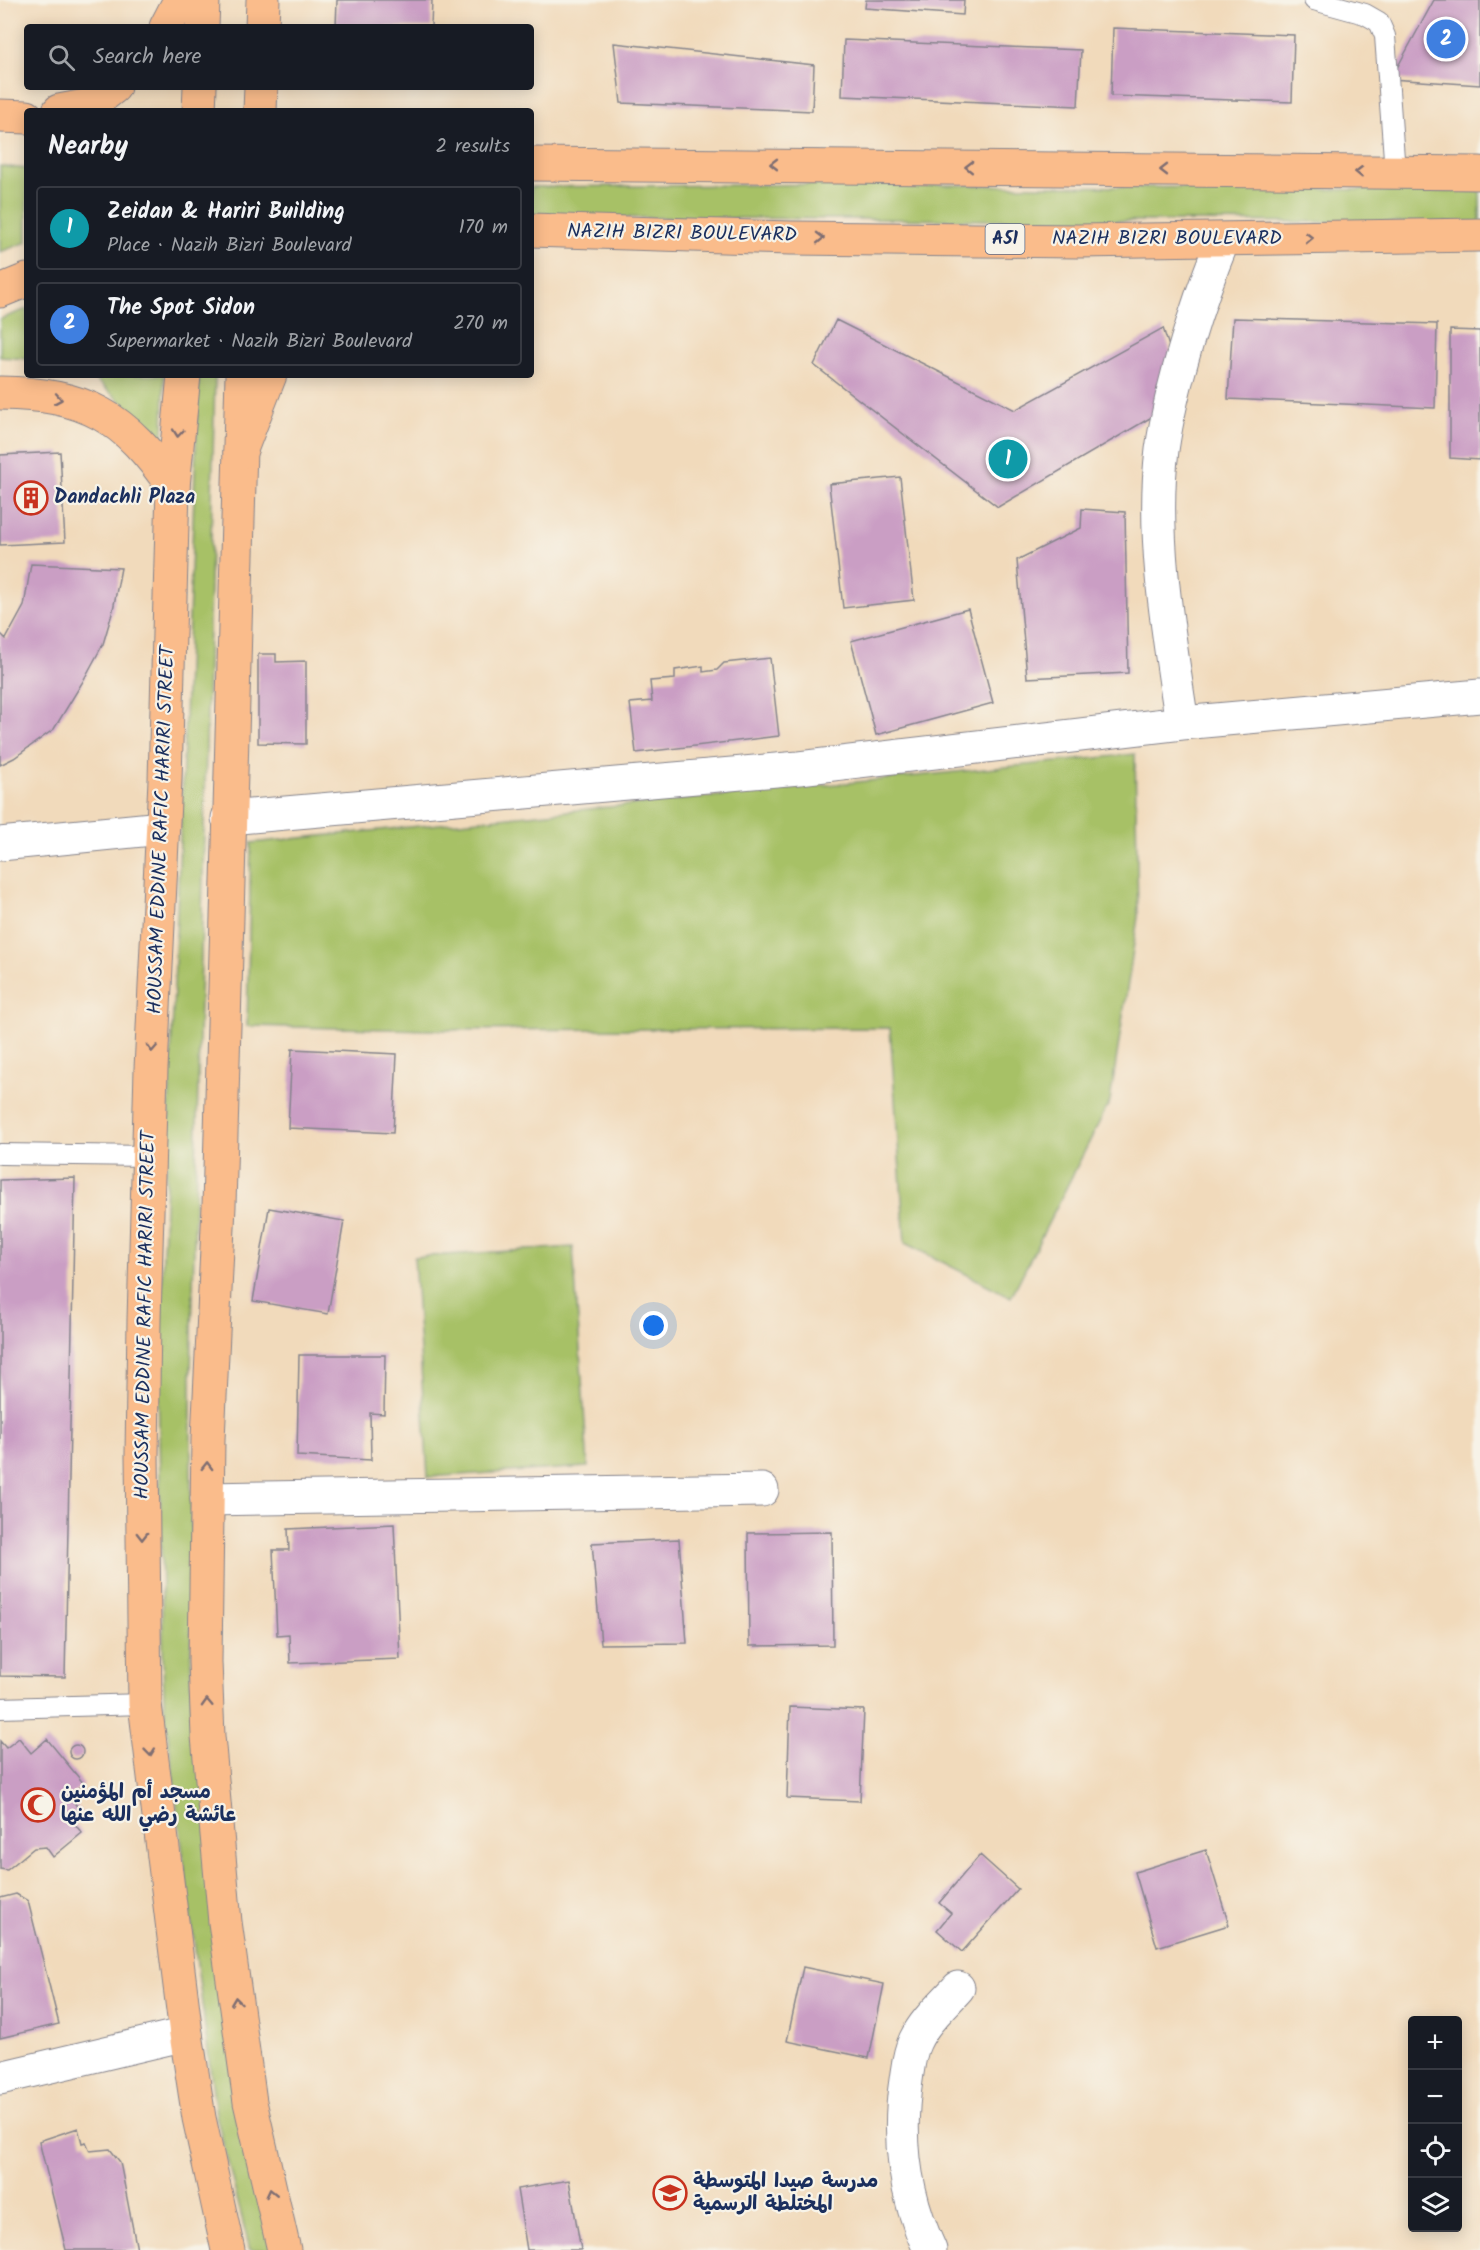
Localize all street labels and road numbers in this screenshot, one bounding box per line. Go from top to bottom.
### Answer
street label: NAZIH BIZRI BOULEVARD [567,216,797,252]
street label: NAZIH BIZRI BOULEVARD [1052,223,1282,255]
road number: A51 [986,224,1024,254]
street label: HOUSSAM EDDINE RAFIC HARIRI STREET [140,643,185,1015]
street label: HOUSSAM EDDINE RAFIC HARIRI STREET [127,1128,165,1500]

